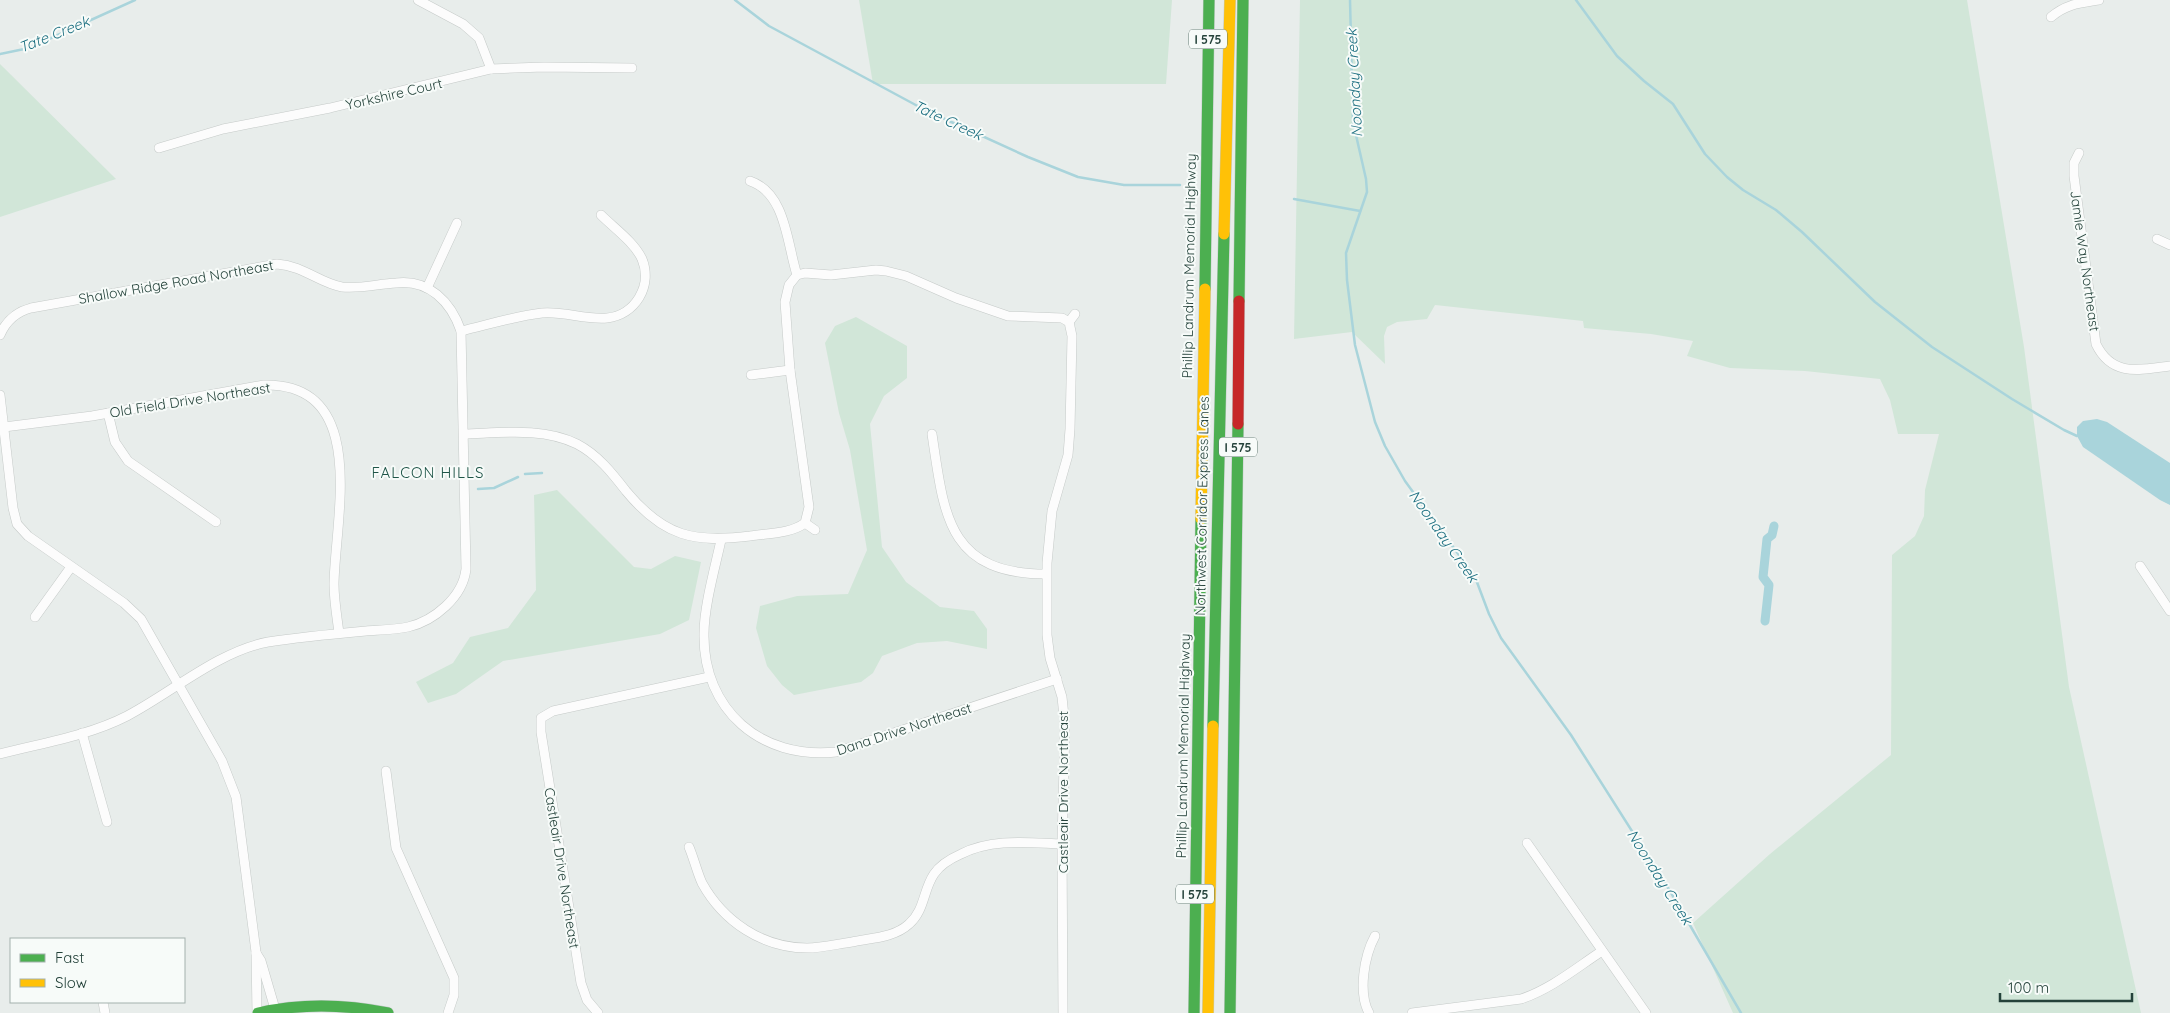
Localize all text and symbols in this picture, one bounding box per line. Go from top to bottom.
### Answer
water label: Tate Creek [16,11,94,57]
water label: Noonday Creek [1342,26,1366,138]
road number: I 575 [1189,30,1227,48]
street label: Yorkshire Court [344,74,444,114]
water label: Tate Creek [910,96,988,145]
street label: Phillip Landrum Memorial Highway [1178,153,1200,379]
street label: Jamie Way Northeast [2066,189,2104,333]
street label: Shallow Ridge Road Northeast [77,256,275,308]
street label: Old Field Drive Northeast [108,378,272,422]
street label: Northwest Corridor Express Lanes [1191,396,1213,616]
road number: I 575 [1219,438,1257,457]
district label: FALCON HILLS [372,463,484,482]
water label: Noonday Creek [1405,486,1484,588]
street label: Phillip Landrum Memorial Highway [1172,633,1194,859]
street label: Dana Drive Northeast [834,699,974,759]
street label: Castleair Drive Northeast [1054,710,1072,873]
street label: Castleair Drive Northeast [540,786,584,950]
water label: Noonday Creek [1623,826,1698,930]
road number: I 575 [1176,884,1214,904]
legend [10,938,185,1003]
text: Fast [55,948,84,967]
scale bar [2000,970,2132,1002]
text: Slow [55,973,87,992]
text: 100 m [2008,978,2049,997]

